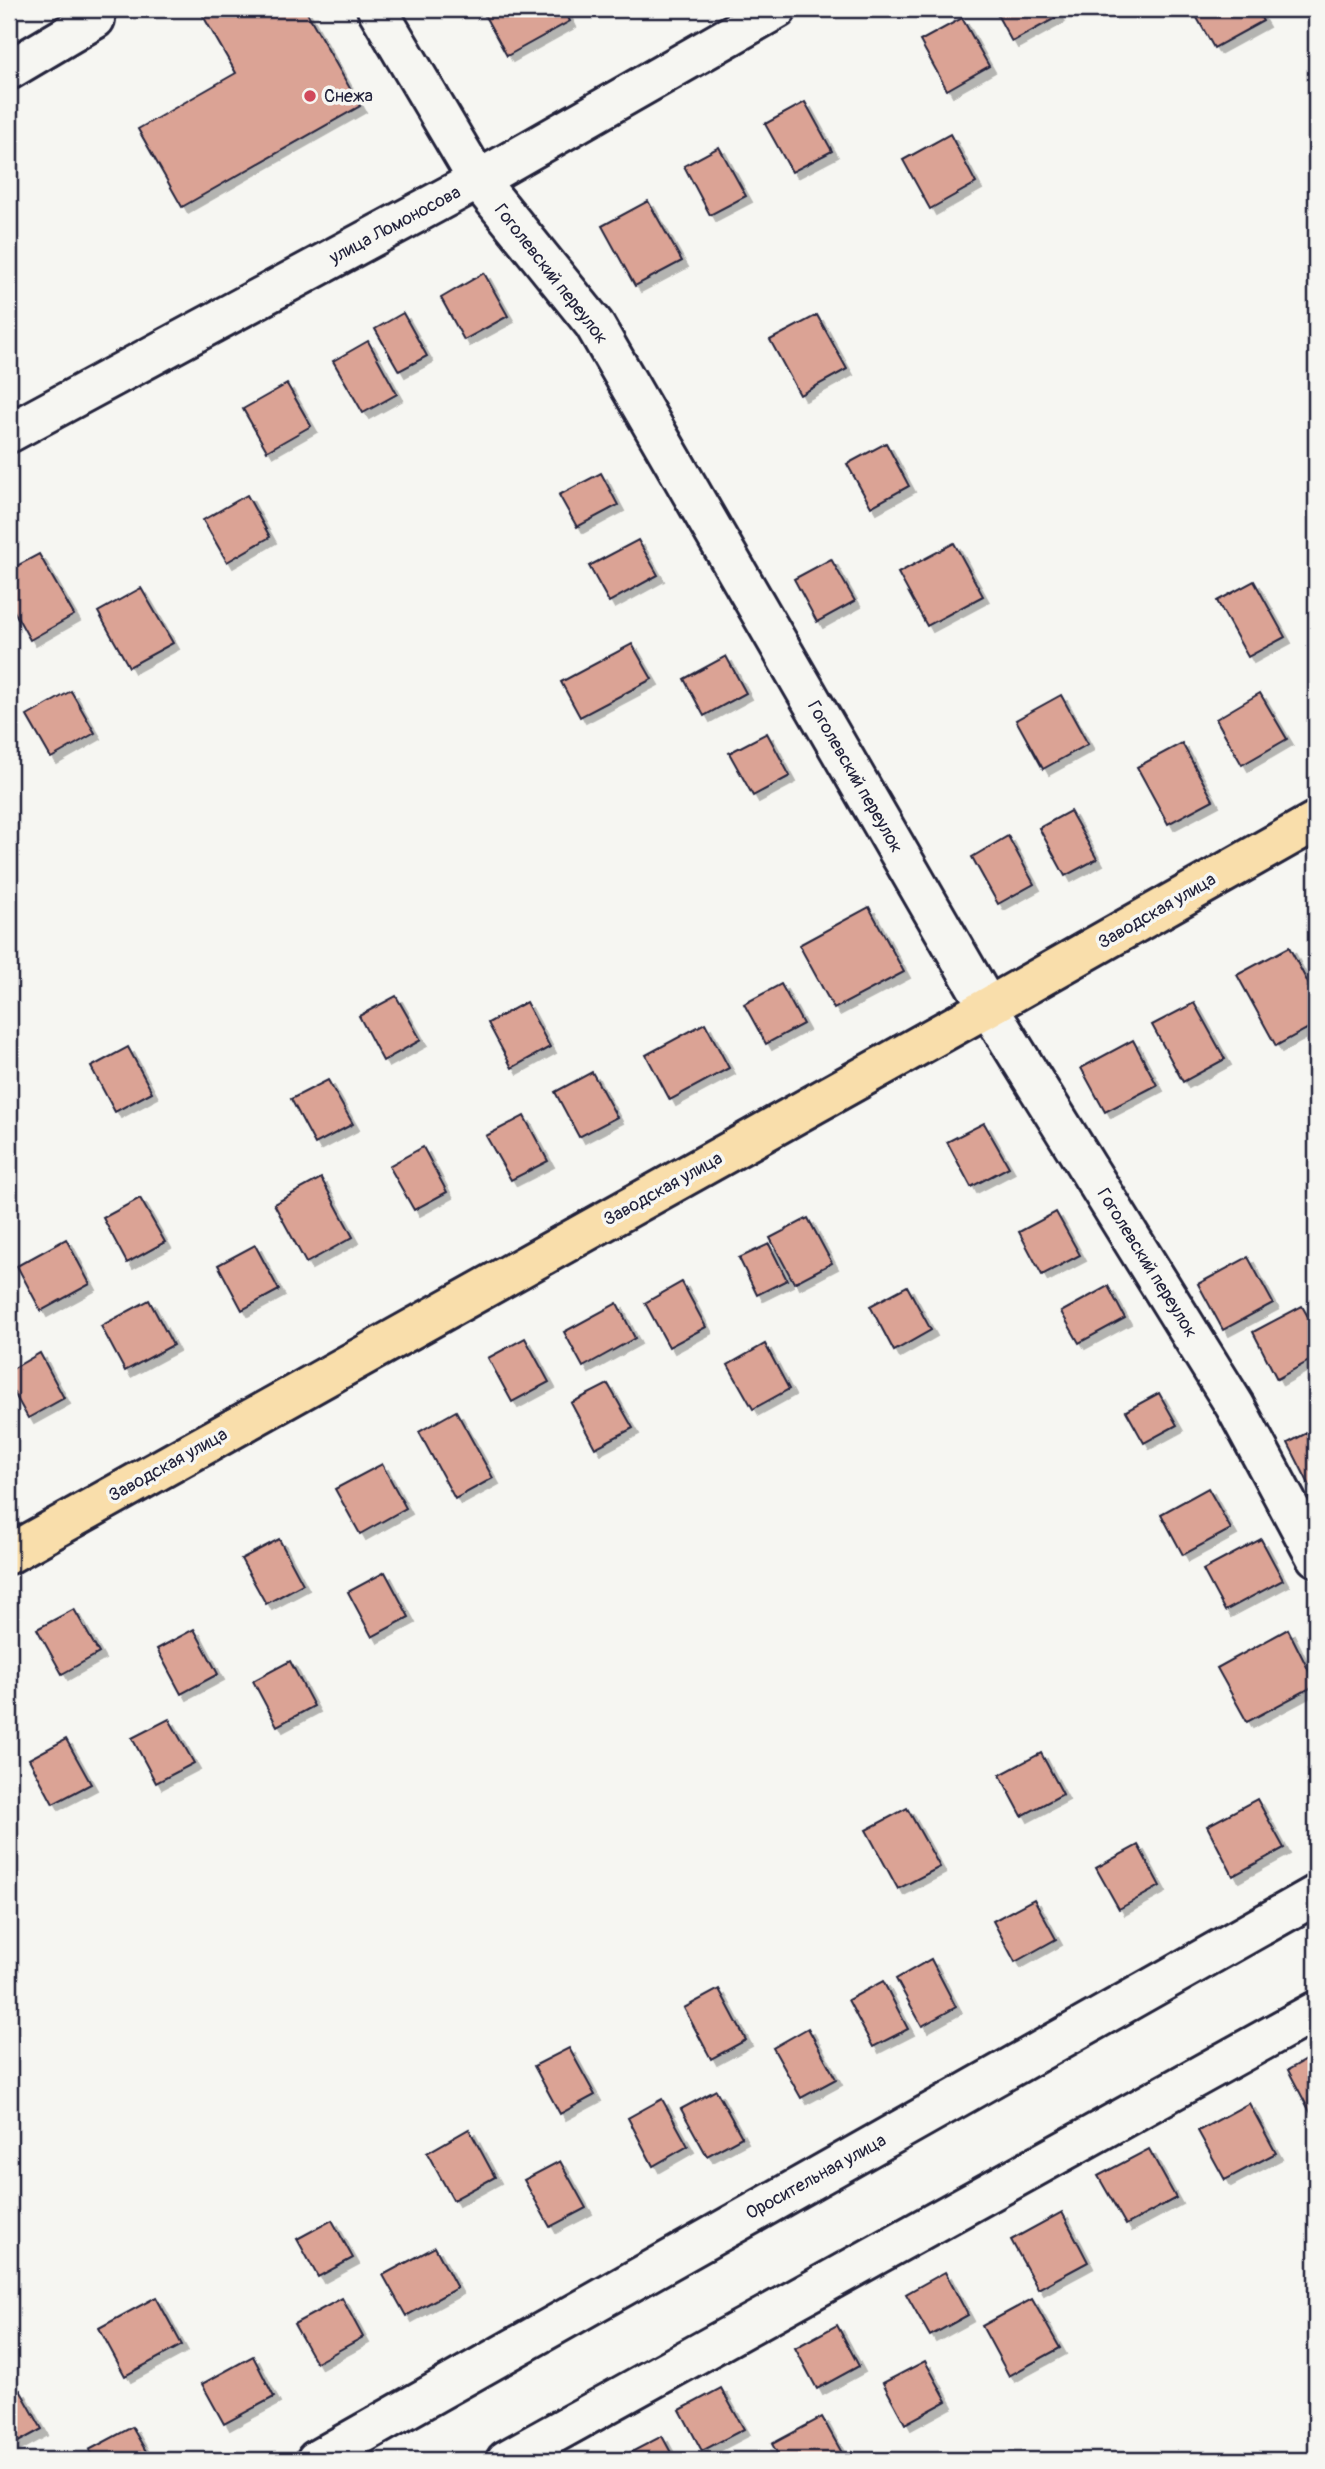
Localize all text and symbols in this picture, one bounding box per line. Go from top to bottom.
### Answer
place label: Снежа [324,85,373,108]
marker: Снежа [302,88,318,104]
street label: улица Ломоносова [325,181,465,270]
street label: Гоголевский переулок [489,199,613,349]
street label: Гоголевский переулок [802,697,908,857]
street label: Заводская улица [1094,868,1220,954]
street label: Заводская улица [599,1147,727,1231]
street label: Гоголевский переулок [1092,1184,1202,1342]
street label: Заводская улица [104,1423,232,1507]
street label: Оросительная улица [742,2129,890,2225]

